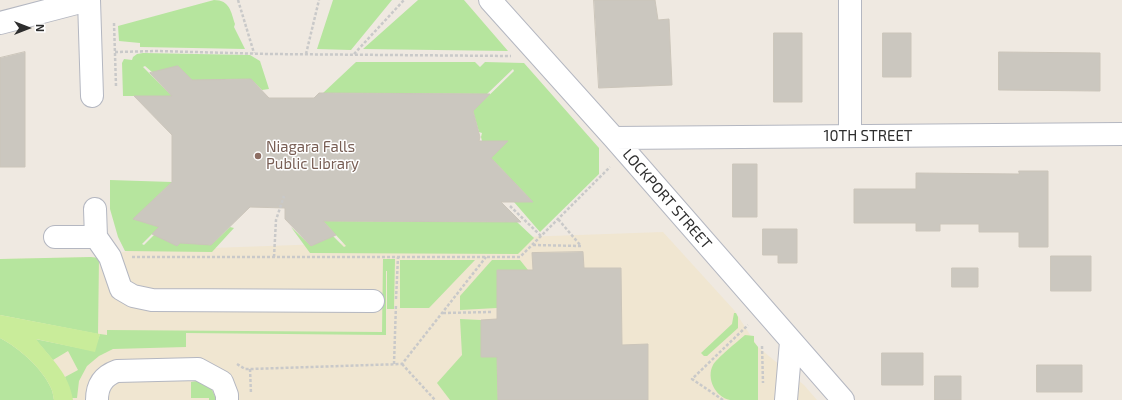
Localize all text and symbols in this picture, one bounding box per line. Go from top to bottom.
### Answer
north arrow [8,8,48,48]
text: N [34,24,47,32]
street label: 10TH STREET [823,127,913,145]
place label: Niagara Falls Public Library [266,138,359,173]
street label: LOCKPORT STREET [619,145,715,253]
marker: Niagara Falls Public Library [253,151,263,161]

